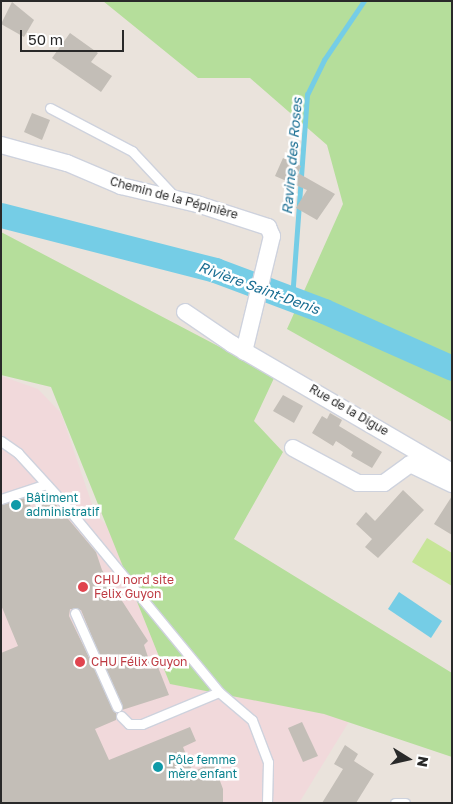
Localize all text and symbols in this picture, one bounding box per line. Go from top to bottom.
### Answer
scale bar [22,20,126,52]
text: 50 m [28,30,63,48]
water label: Ravine des Roses [279,97,305,215]
street label: Chemin de la Pépinière [108,174,240,222]
water label: Rivière Saint-Denis [196,258,322,318]
street label: Rue de la Digue [307,381,391,439]
place label: Bâtiment administratif [26,491,99,519]
marker: Bâtiment administratif [10,499,22,511]
place label: CHU nord site Felix Guyon [94,573,174,601]
marker: CHU nord site Felix Guyon [76,580,90,594]
marker: CHU Félix Guyon [73,655,87,669]
place label: CHU Félix Guyon [91,655,187,669]
north arrow [383,734,433,784]
place label: Pôle femme mère enfant [168,753,237,781]
text: N [414,755,433,768]
marker: Pôle femme mère enfant [152,761,164,773]

